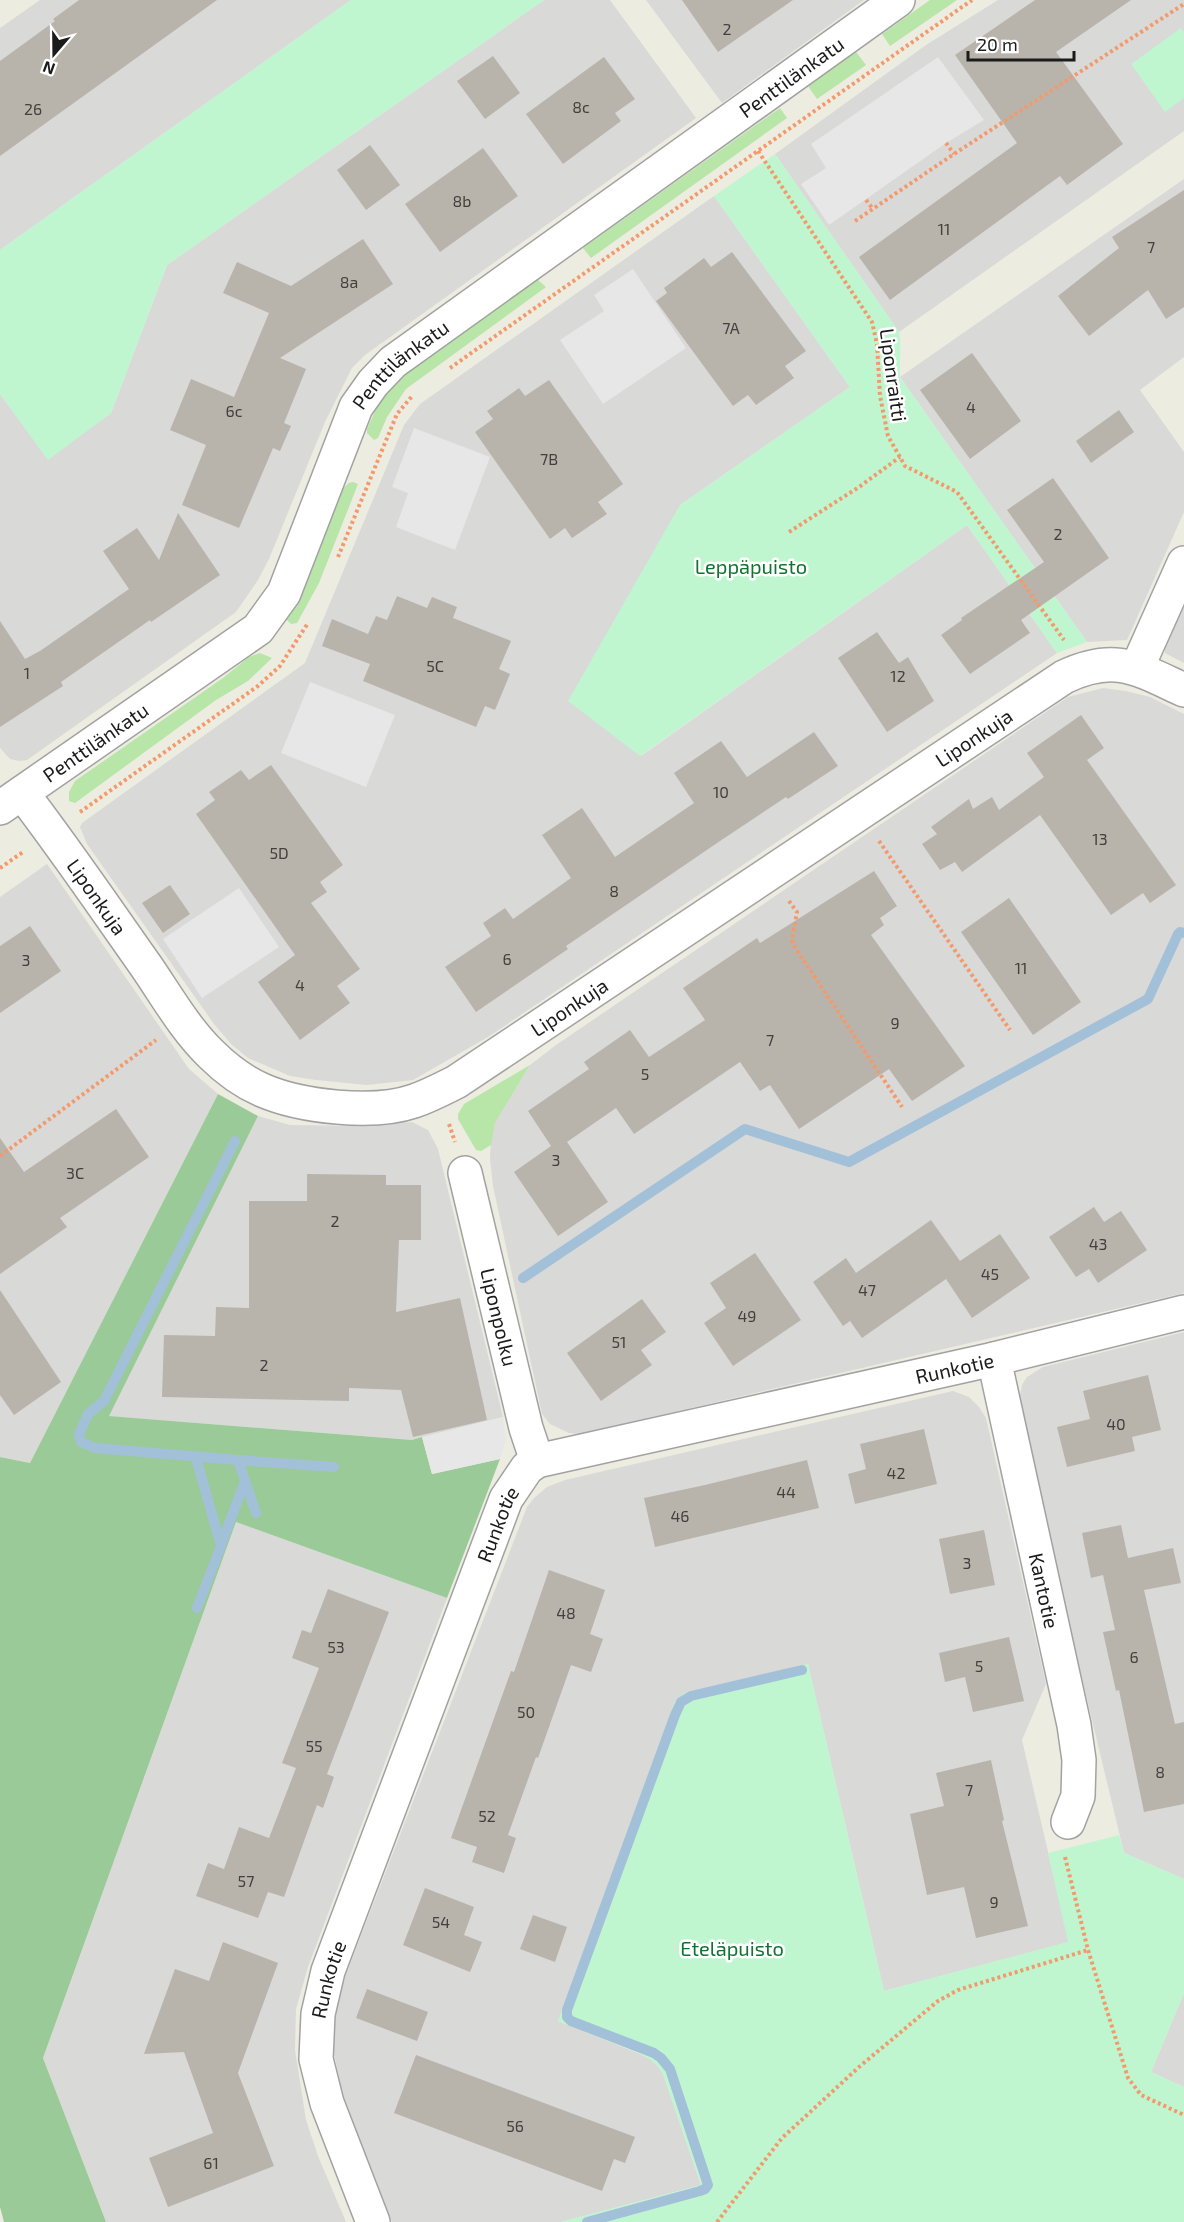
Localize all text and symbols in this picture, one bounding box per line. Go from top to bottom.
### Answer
house number: 2 [723,19,732,38]
north arrow [24,24,84,84]
scale bar [968,24,1074,62]
street label: Penttilänkatu [734,31,848,122]
text: 20 m [977,33,1018,55]
text: N [40,58,57,79]
house number: 8c [572,97,590,116]
house number: 26 [24,99,42,118]
house number: 8b [453,191,471,210]
house number: 11 [938,219,950,238]
house number: 7 [1147,237,1155,256]
house number: 8a [340,272,358,291]
street label: Penttilänkatu [347,314,453,413]
house number: 7A [722,318,740,337]
street label: Liponraitti [876,327,912,423]
house number: 4 [966,397,976,416]
house number: 6c [226,401,243,420]
house number: 7B [540,449,558,468]
house number: 2 [1054,524,1063,543]
park label: Leppäpuisto [695,554,807,578]
house number: 5C [426,656,444,675]
house number: 1 [24,663,30,682]
house number: 12 [890,666,906,685]
street label: Penttilänkatu [38,697,153,787]
street label: Liponkuja [930,703,1017,772]
house number: 10 [713,782,729,801]
house number: 13 [1092,829,1108,848]
house number: 5D [269,843,289,862]
street label: Liponkuja [62,854,132,939]
house number: 8 [609,881,619,900]
house number: 6 [502,949,512,968]
house number: 3 [22,950,30,969]
house number: 11 [1015,958,1027,977]
street label: Liponkuja [526,973,612,1041]
house number: 4 [295,975,305,994]
house number: 9 [890,1013,900,1032]
house number: 7 [766,1030,774,1049]
house number: 5 [641,1064,649,1083]
house number: 3 [552,1150,560,1169]
house number: 3C [66,1163,84,1182]
house number: 2 [331,1211,340,1230]
house number: 43 [1089,1234,1107,1253]
house number: 45 [981,1264,999,1283]
street label: Liponpolku [476,1265,523,1369]
house number: 47 [858,1280,876,1299]
house number: 49 [738,1306,757,1325]
house number: 51 [612,1332,626,1351]
street label: Runkotie [913,1347,996,1388]
house number: 2 [260,1355,269,1374]
house number: 40 [1106,1414,1126,1433]
house number: 42 [887,1463,905,1482]
street label: Runkotie [471,1481,523,1566]
house number: 44 [776,1482,796,1501]
house number: 46 [671,1506,690,1525]
street label: Kantotie [1025,1550,1065,1631]
house number: 3 [963,1553,971,1572]
house number: 48 [556,1603,576,1622]
house number: 53 [327,1637,345,1656]
house number: 6 [1129,1647,1139,1666]
house number: 5 [975,1656,983,1675]
house number: 50 [517,1702,535,1721]
house number: 55 [305,1736,323,1755]
house number: 8 [1155,1762,1165,1781]
house number: 7 [965,1780,973,1799]
house number: 52 [478,1806,496,1825]
house number: 57 [238,1871,254,1890]
house number: 9 [989,1892,999,1911]
house number: 54 [432,1912,450,1931]
park label: Eteläpuisto [680,1936,784,1960]
street label: Runkotie [305,1937,350,2021]
house number: 56 [506,2116,524,2135]
house number: 61 [203,2153,219,2172]

